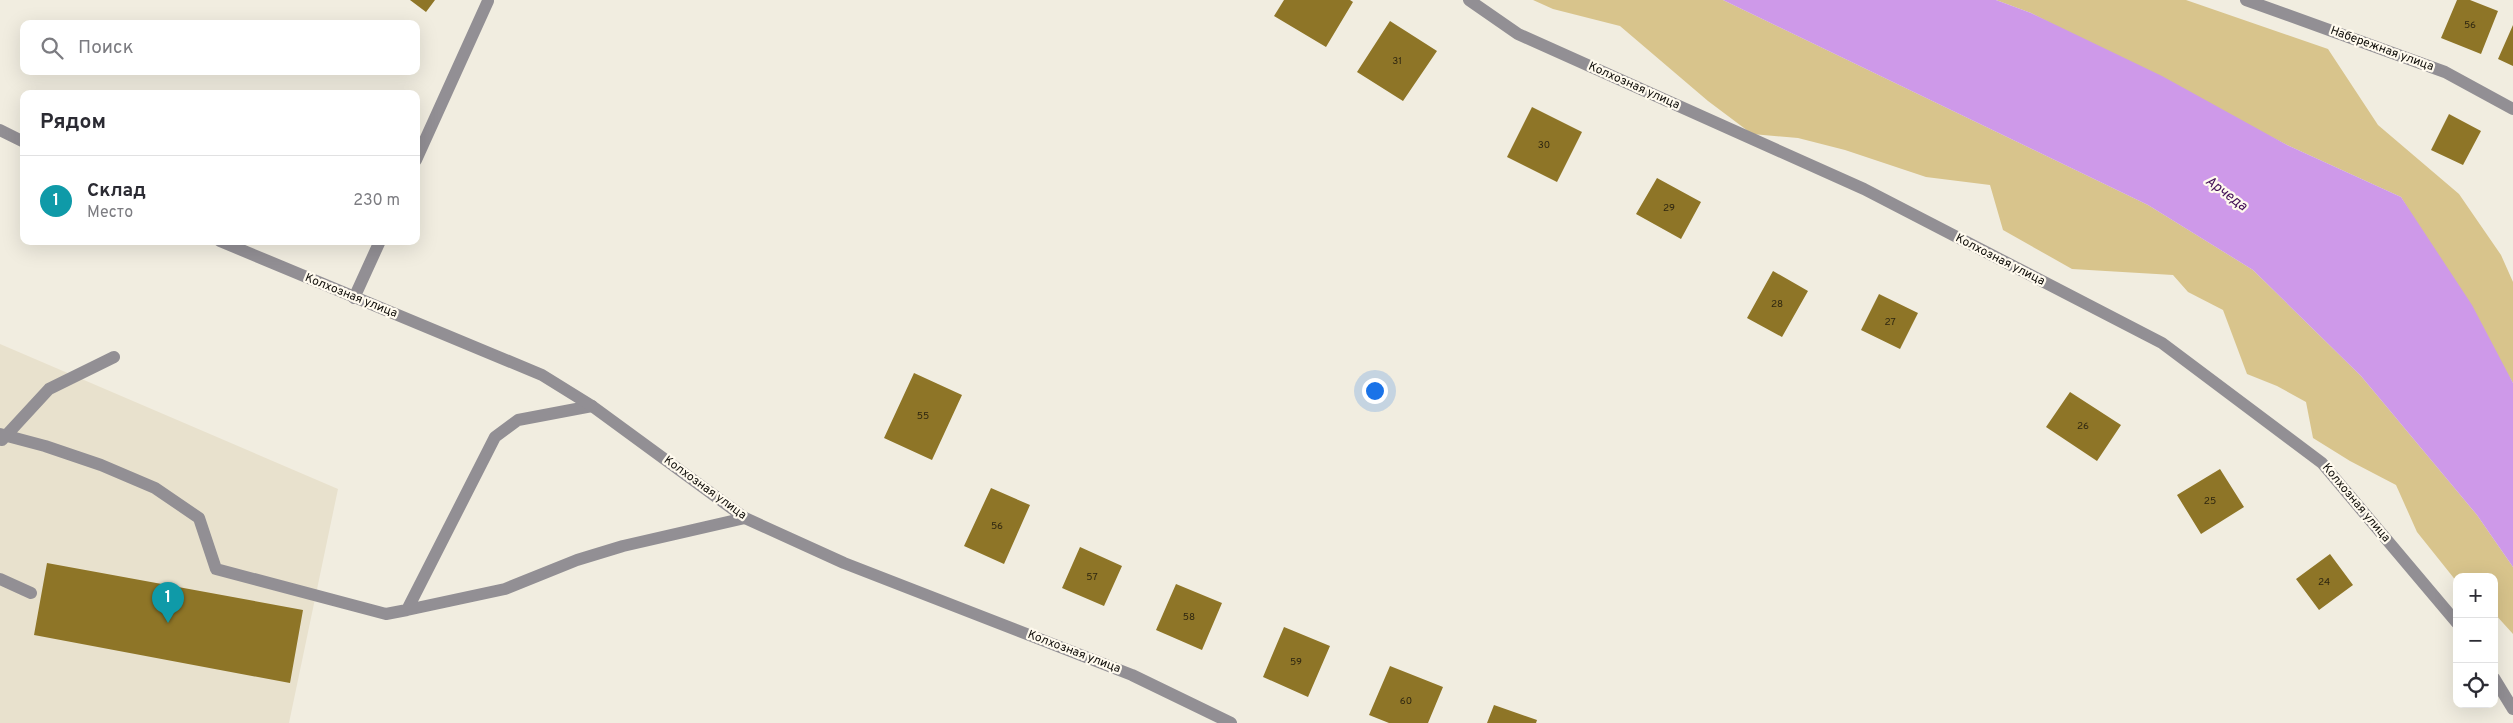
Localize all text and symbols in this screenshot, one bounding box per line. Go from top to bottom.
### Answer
house number: 56 [2464,19,2476,32]
search box [20,20,420,75]
street label: Набережная улица [2328,23,2436,75]
icon: search [38,34,66,62]
text: Поиск [78,36,134,60]
house number: 31 [1392,55,1402,68]
street label: Колхозная улица [1586,59,1682,113]
text: Рядом [40,109,106,136]
house number: 30 [1538,139,1550,152]
water label: Арчеда [2202,173,2251,216]
text: Склад [87,179,146,203]
text: 1 [53,191,59,211]
text: 230 m [353,191,400,211]
house number: 29 [1663,202,1675,215]
text: Место [87,203,133,223]
street label: Колхозная улица [1952,230,2048,290]
street label: Колхозная улица [302,270,400,322]
house number: 28 [1771,298,1783,311]
house number: 27 [1884,316,1896,329]
your location [1362,378,1388,404]
house number: 55 [917,410,929,423]
house number: 26 [2077,420,2089,433]
street label: Колхозная улица [660,453,750,523]
street label: Колхозная улица [2318,460,2394,546]
house number: 25 [2204,495,2216,508]
house number: 56 [991,520,1003,533]
house number: 57 [1086,571,1098,584]
map controls [2453,573,2498,708]
button: + [2453,573,2498,618]
house number: 24 [2318,576,2330,589]
pin: 1 [152,582,184,623]
house number: 58 [1183,611,1195,624]
button: − [2453,618,2498,663]
street label: Колхозная улица [1025,627,1123,677]
house number: 59 [1290,656,1302,669]
button: locate [2453,663,2498,708]
house number: 60 [1400,695,1412,708]

